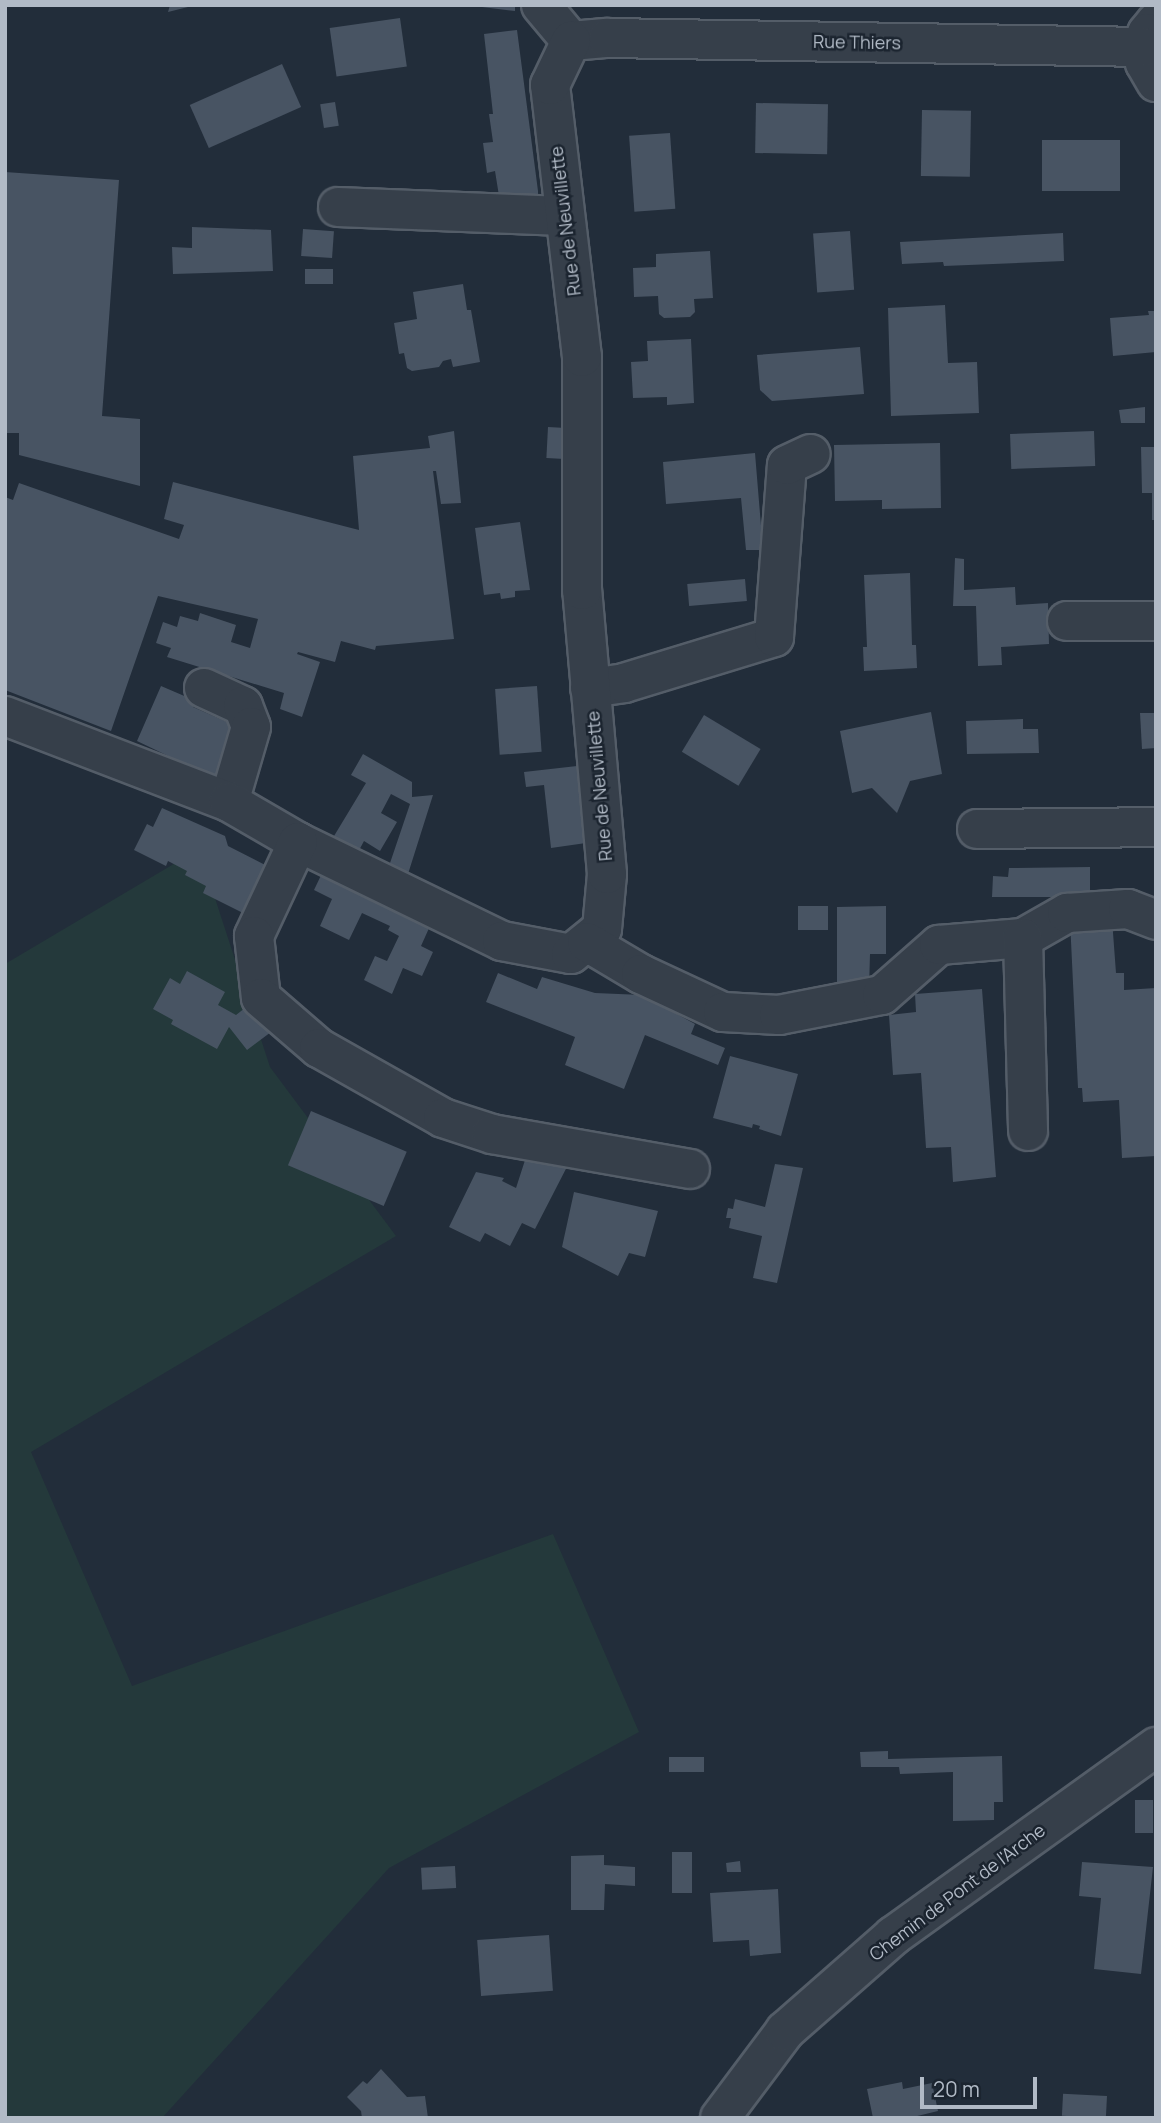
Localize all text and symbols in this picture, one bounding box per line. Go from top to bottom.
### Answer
street label: Rue Thiers [813,30,901,54]
street label: Rue de Neuvillette [545,145,585,297]
street label: Rue de Neuvillette [582,710,616,862]
street label: Chemin de Pont de l'Arche [865,1819,1049,1965]
scale bar [923,2064,1040,2108]
text: 20 m [933,2075,980,2103]

